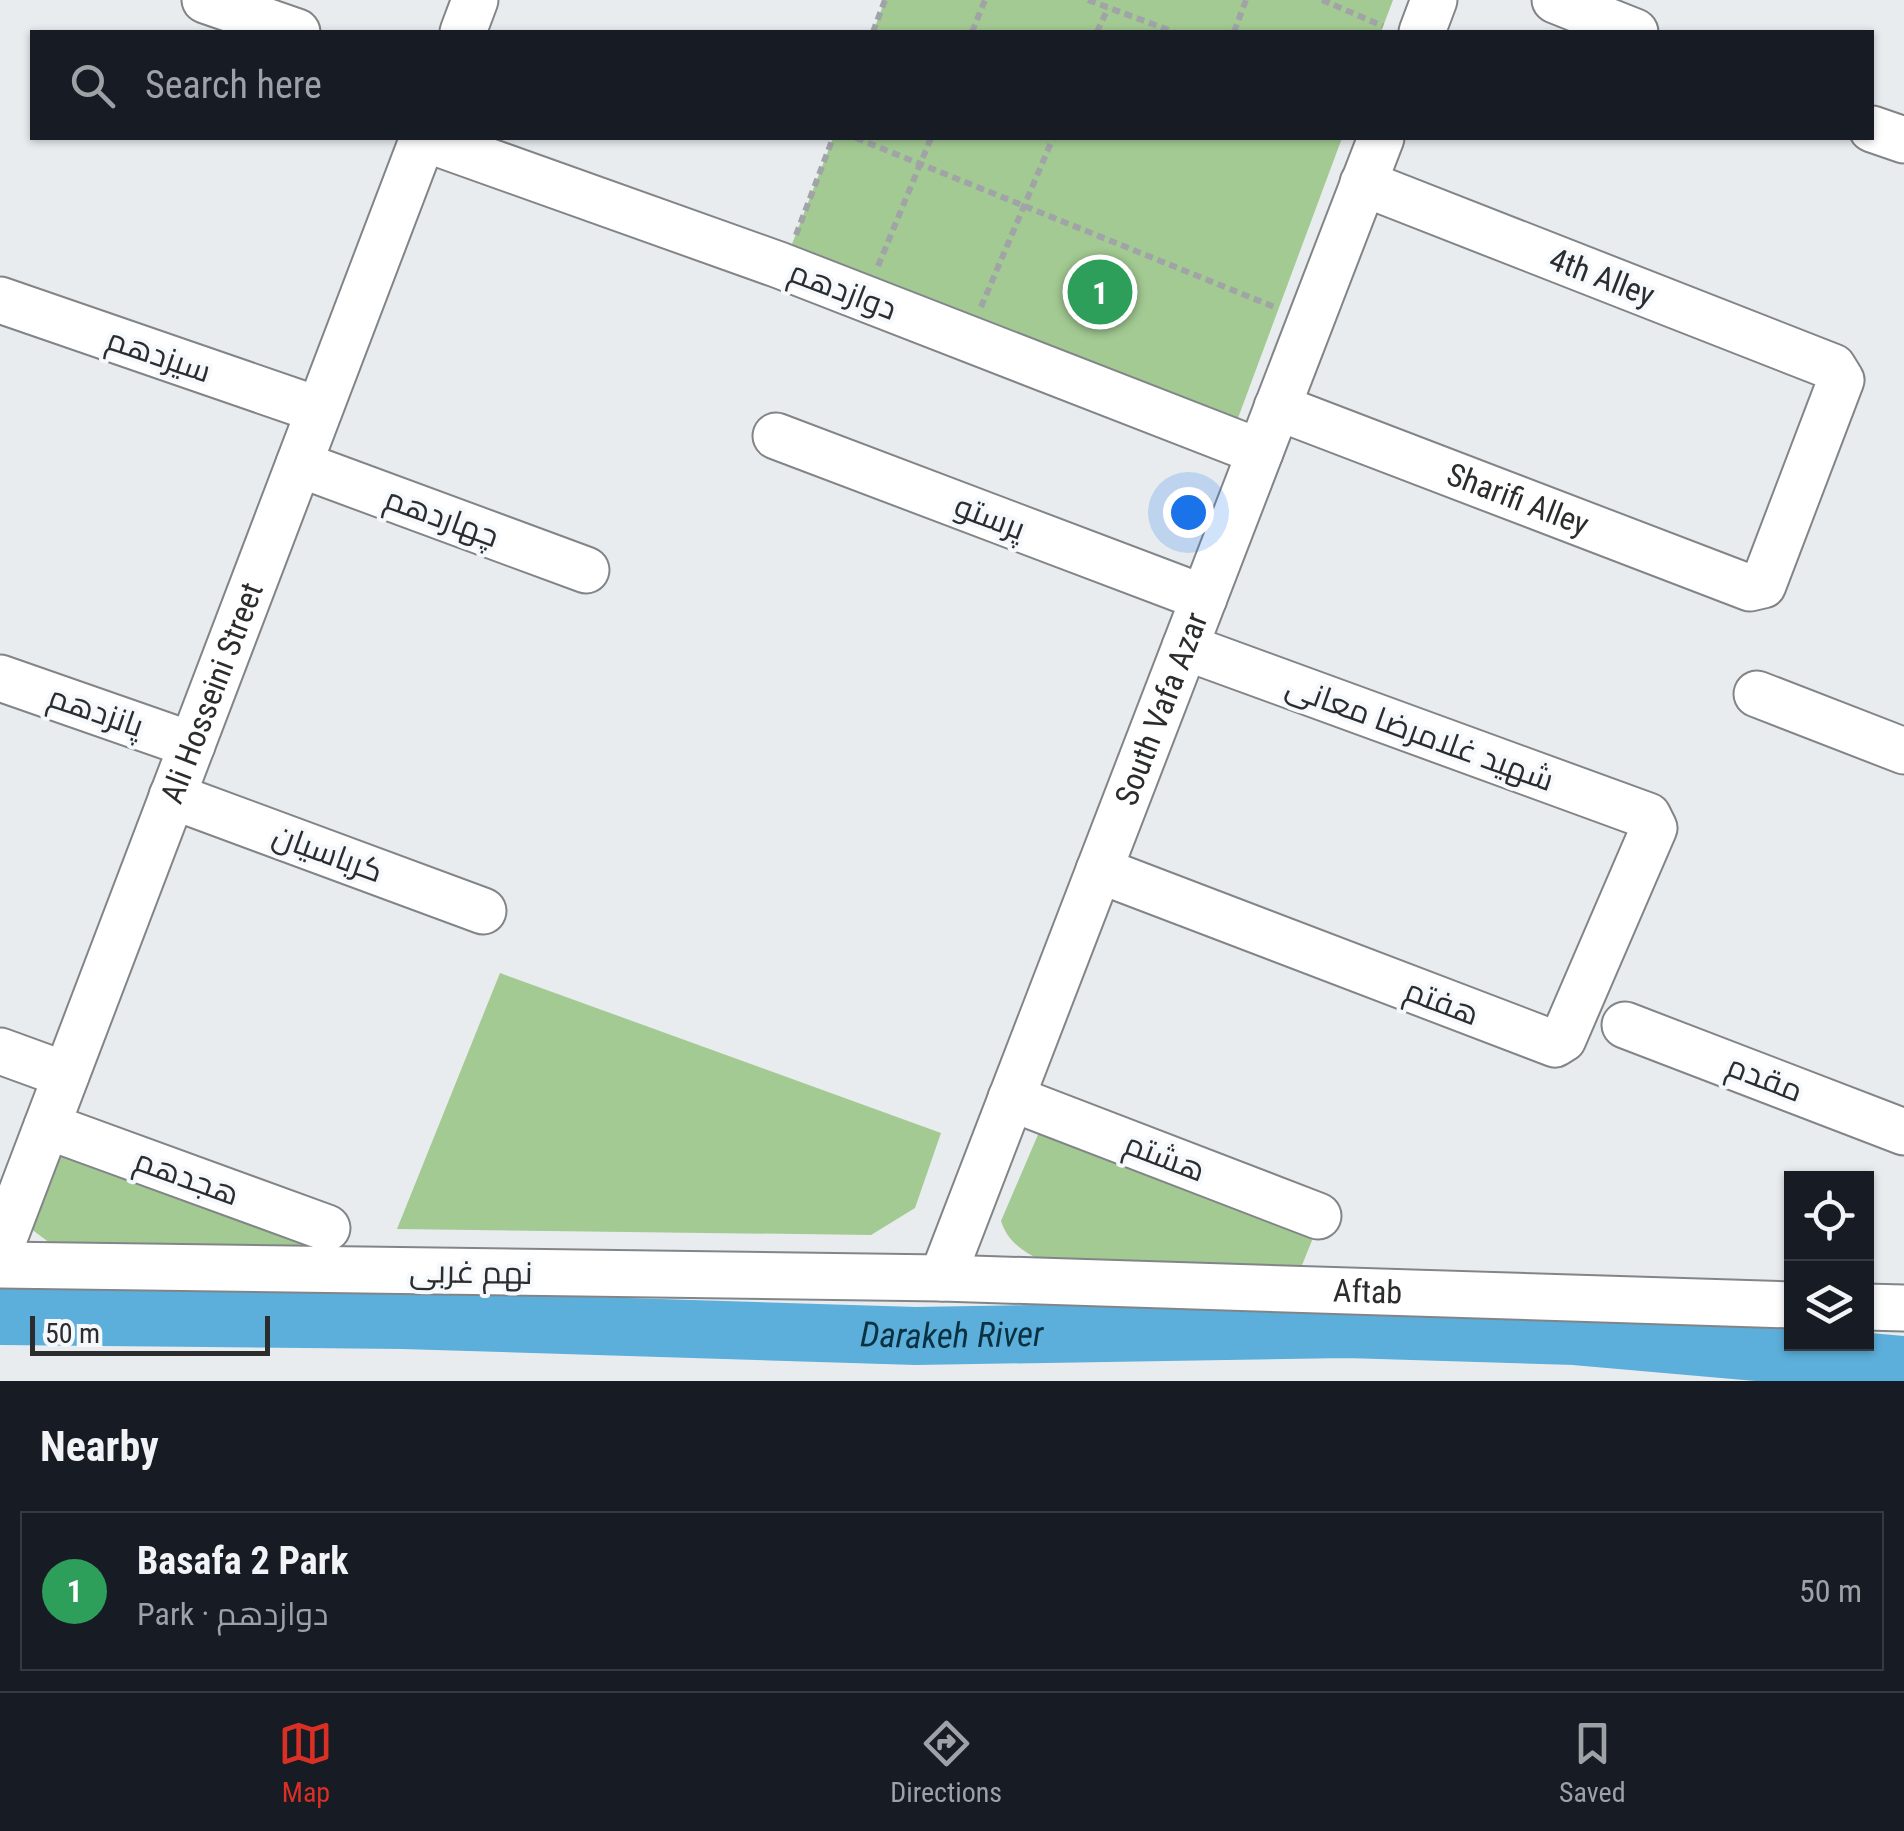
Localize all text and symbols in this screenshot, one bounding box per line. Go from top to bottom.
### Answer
search box [30,30,1874,140]
icon: search [65,58,120,113]
text: Search here [145,63,322,107]
street label: 4th Alley [1544,240,1660,314]
street label: دوازدهم [783,252,902,331]
pin: 1 [1068,254,1132,330]
street label: سیزدهم [101,320,216,393]
street label: Sharifi Alley [1442,455,1594,544]
street label: چهاردهم [379,479,504,558]
street label: پرستو [949,486,1031,550]
your location [1163,487,1214,538]
street label: Ali Hosseini Street [152,577,271,809]
street label: South Vafa Azar [1107,607,1216,811]
street label: شهید غلامرضا معانی [1281,667,1559,799]
street label: پانزدهم [42,677,149,748]
street label: کرباسیان [268,816,388,890]
street label: هفتم [1398,971,1484,1036]
street label: مقدم [1721,1046,1808,1113]
street label: هشتم [1118,1124,1211,1193]
street label: هجدهم [129,1141,244,1216]
map controls [1784,1171,1874,1351]
button: locate [1784,1171,1874,1261]
street label: نهم غربی [409,1252,533,1295]
button: layers [1784,1261,1874,1351]
street label: Aftab [1333,1271,1403,1312]
scale bar [30,1311,270,1356]
water label: Darakeh River [859,1313,1044,1357]
text: 50 m [45,1317,100,1350]
text: Nearby [40,1422,159,1471]
text: Basafa 2 Park [137,1539,349,1583]
text: 1 [66,1572,83,1610]
text: 50 m [1799,1572,1862,1610]
text: Park · دوازدهم [137,1595,328,1633]
tab: Map [278,1716,333,1809]
tab: Directions [890,1716,1002,1809]
tab: Saved [1559,1716,1626,1809]

